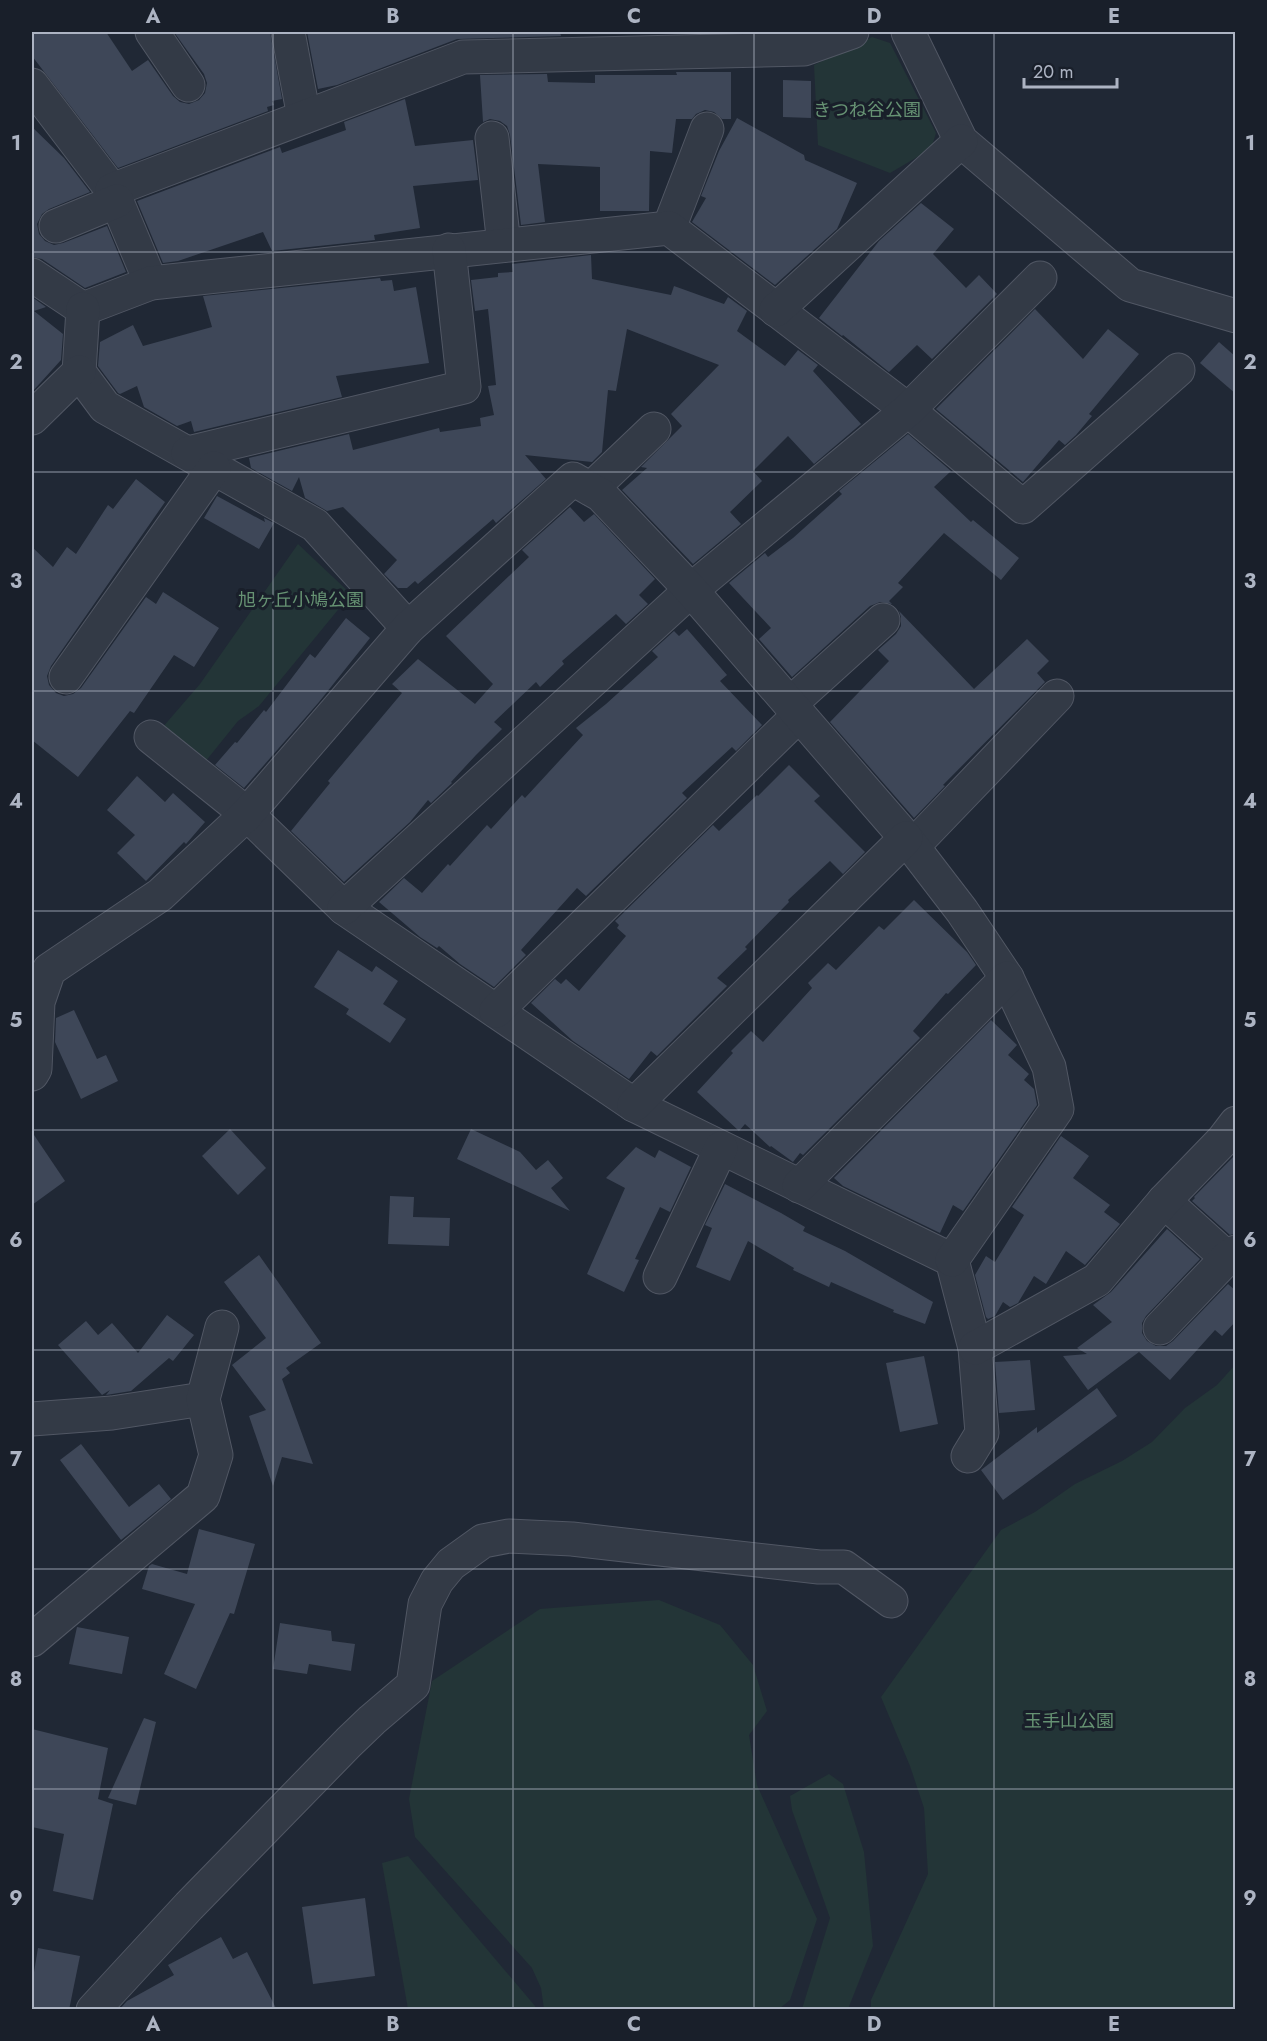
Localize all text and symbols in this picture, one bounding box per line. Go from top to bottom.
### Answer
text: A [145,2,161,31]
text: B [386,2,400,31]
text: C [627,2,641,31]
text: D [867,2,881,31]
text: E [1108,2,1120,31]
scale bar [1024,51,1117,89]
text: 20 m [1033,59,1073,85]
park label: きつね谷公園 [813,97,921,123]
text: 1 [11,129,21,158]
text: 1 [1245,129,1255,158]
text: 2 [9,348,23,377]
text: 2 [1243,348,1257,377]
text: 3 [10,567,22,596]
text: 3 [1244,567,1256,596]
park label: 旭ヶ丘小鳩公園 [238,587,364,613]
text: 4 [9,787,23,816]
text: 4 [1243,787,1257,816]
text: 5 [10,1006,23,1035]
text: 5 [1244,1006,1257,1035]
text: 6 [9,1226,23,1255]
text: 6 [1243,1226,1257,1255]
text: 7 [10,1445,23,1474]
text: 7 [1244,1445,1257,1474]
text: 8 [10,1665,22,1694]
text: 8 [1244,1665,1256,1694]
park label: 玉手山公園 [1024,1708,1114,1734]
text: 9 [9,1884,23,1913]
text: 9 [1243,1884,1257,1913]
text: A [145,2010,161,2039]
text: B [386,2010,400,2039]
text: C [627,2010,641,2039]
text: D [867,2010,881,2039]
text: E [1108,2010,1120,2039]

